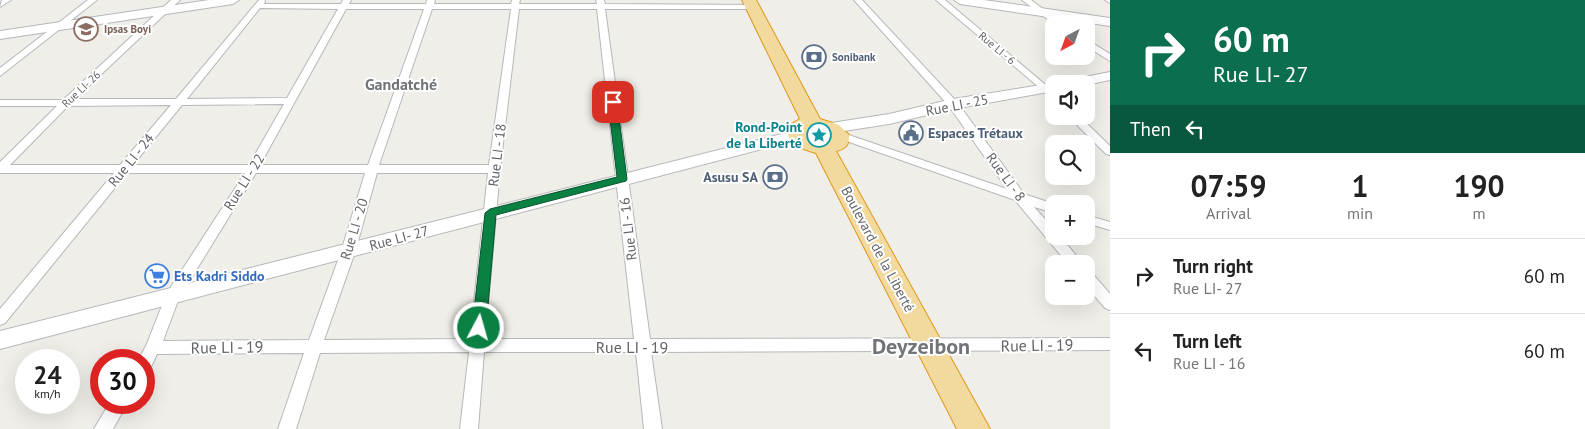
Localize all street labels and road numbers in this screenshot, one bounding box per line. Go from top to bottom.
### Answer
street label: Rue LI - 6 [976,29,1018,67]
street label: Rue LI- 26 [59,68,103,110]
street label: Rue LI - 25 [924,90,990,120]
street label: Rue LI - 18 [484,122,510,188]
street label: Rue LI - 24 [104,129,158,190]
street label: Rue LI - 8 [982,149,1030,205]
street label: Rue LI - 22 [220,150,268,214]
street label: Boulevard de la Liberté [837,183,919,315]
street label: Rue LI - 20 [336,196,372,262]
street label: Rue LI - 16 [615,196,641,262]
street label: Rue LI- 27 [367,221,431,255]
street label: Rue LI - 19 [1001,334,1073,356]
street label: Rue LI - 19 [191,336,263,358]
street label: Rue LI - 19 [596,337,668,357]

